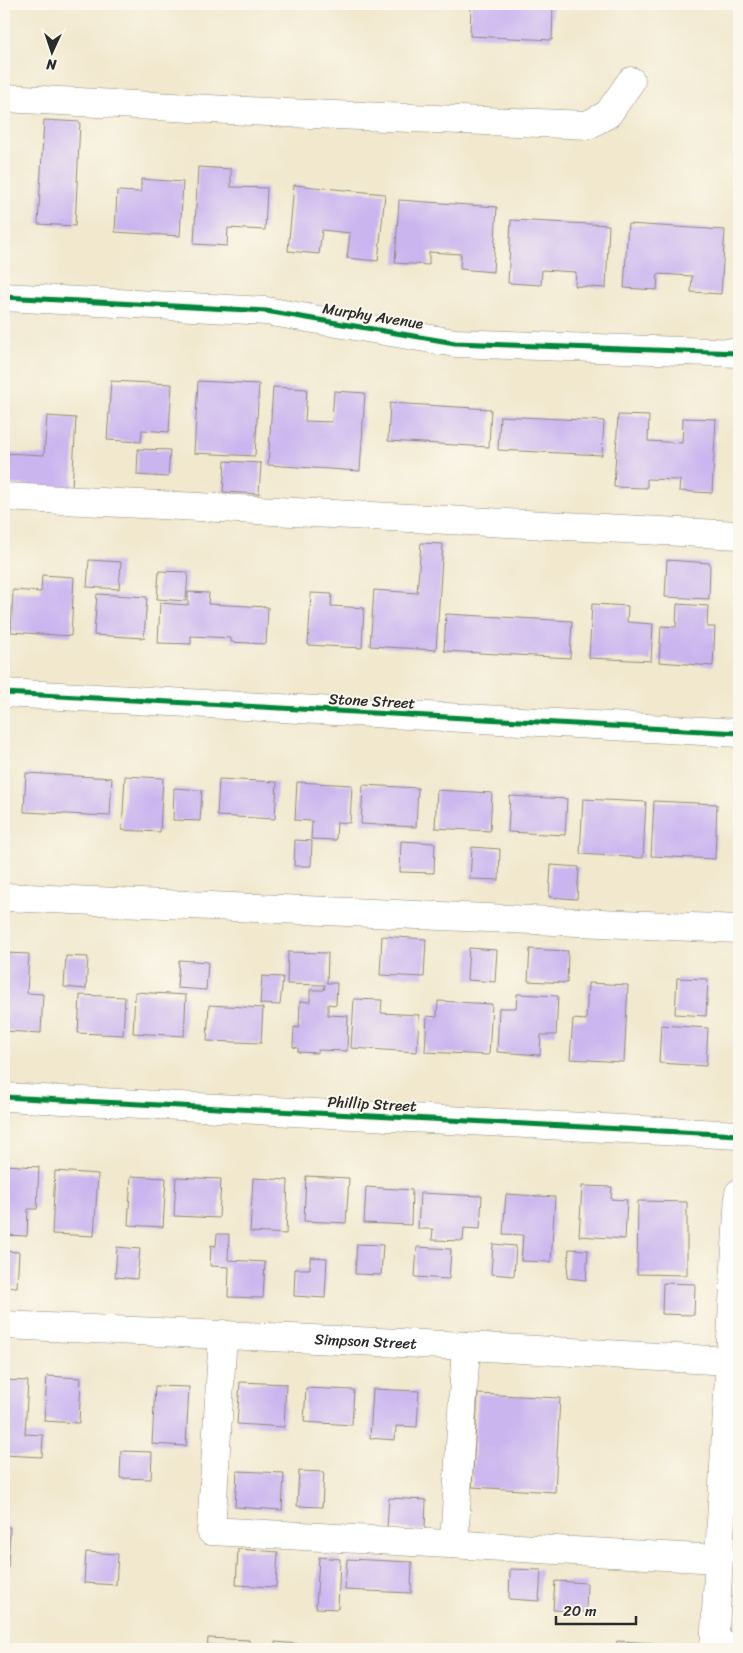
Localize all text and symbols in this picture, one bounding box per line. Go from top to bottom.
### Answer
north arrow [28,28,78,78]
text: N [46,52,58,77]
street label: Murphy Avenue [321,295,425,337]
street label: Stone Street [328,686,416,716]
street label: Phillip Street [327,1089,418,1119]
street label: Simpson Street [314,1326,418,1357]
scale bar [556,1593,636,1625]
text: 20 m [563,1598,597,1624]

